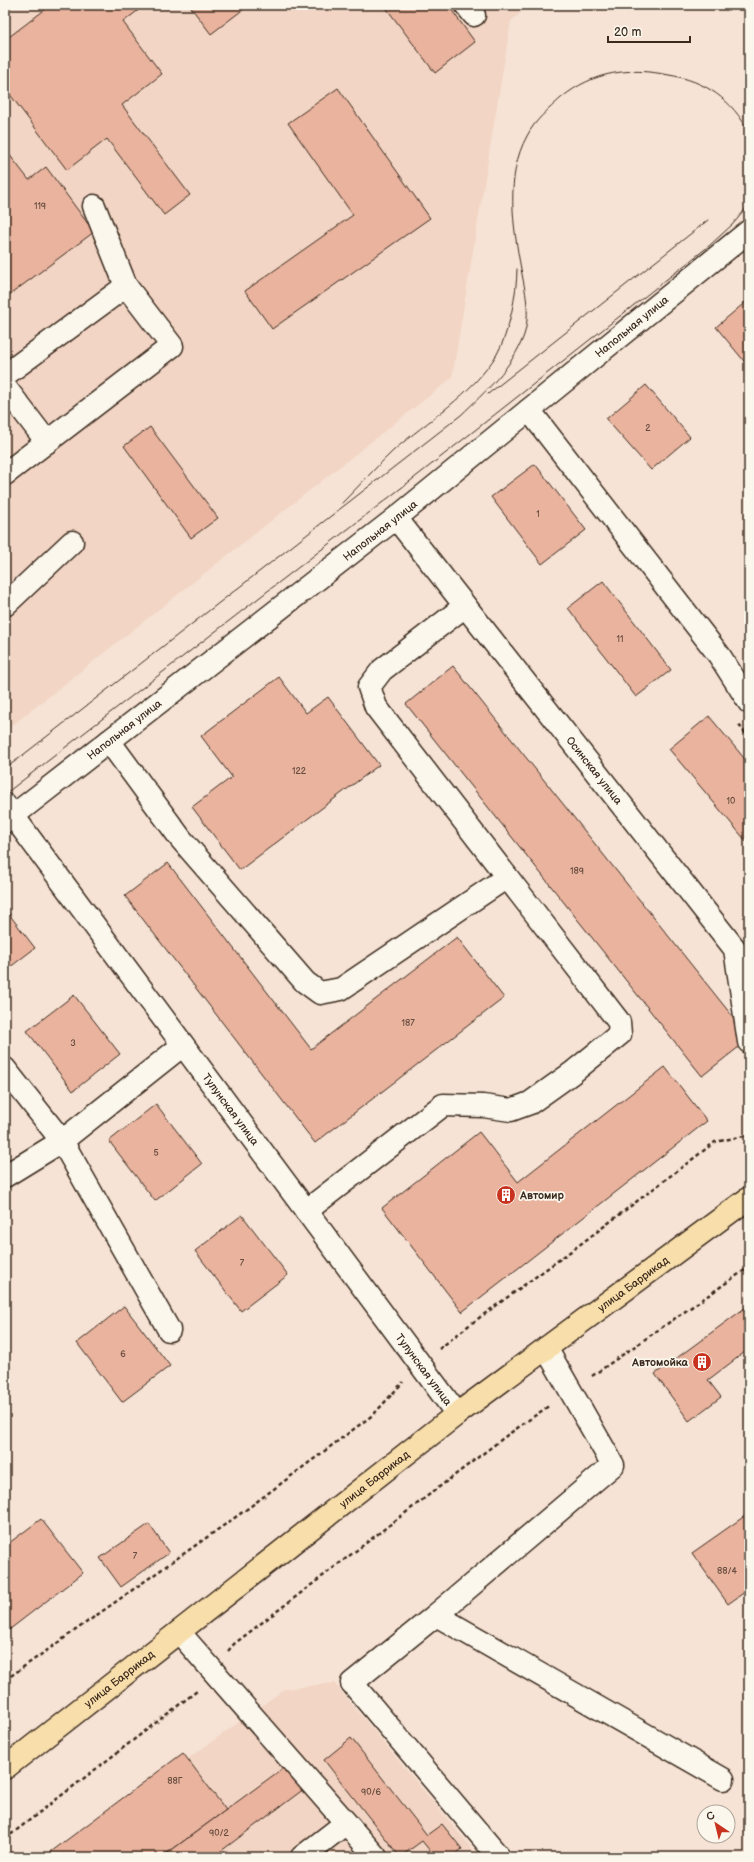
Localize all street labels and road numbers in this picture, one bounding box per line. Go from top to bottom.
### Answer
street label: Напольная улица [593,293,672,360]
street label: Напольная улица [341,497,420,564]
street label: Напольная улица [85,696,165,763]
street label: Осинская улица [563,734,625,808]
street label: Тулунская улица [200,1071,262,1149]
street label: улица Баррикад [595,1254,672,1315]
street label: Тулунская улица [393,1331,455,1409]
street label: улица Баррикад [337,1448,412,1511]
street label: улица Баррикад [82,1647,157,1710]

